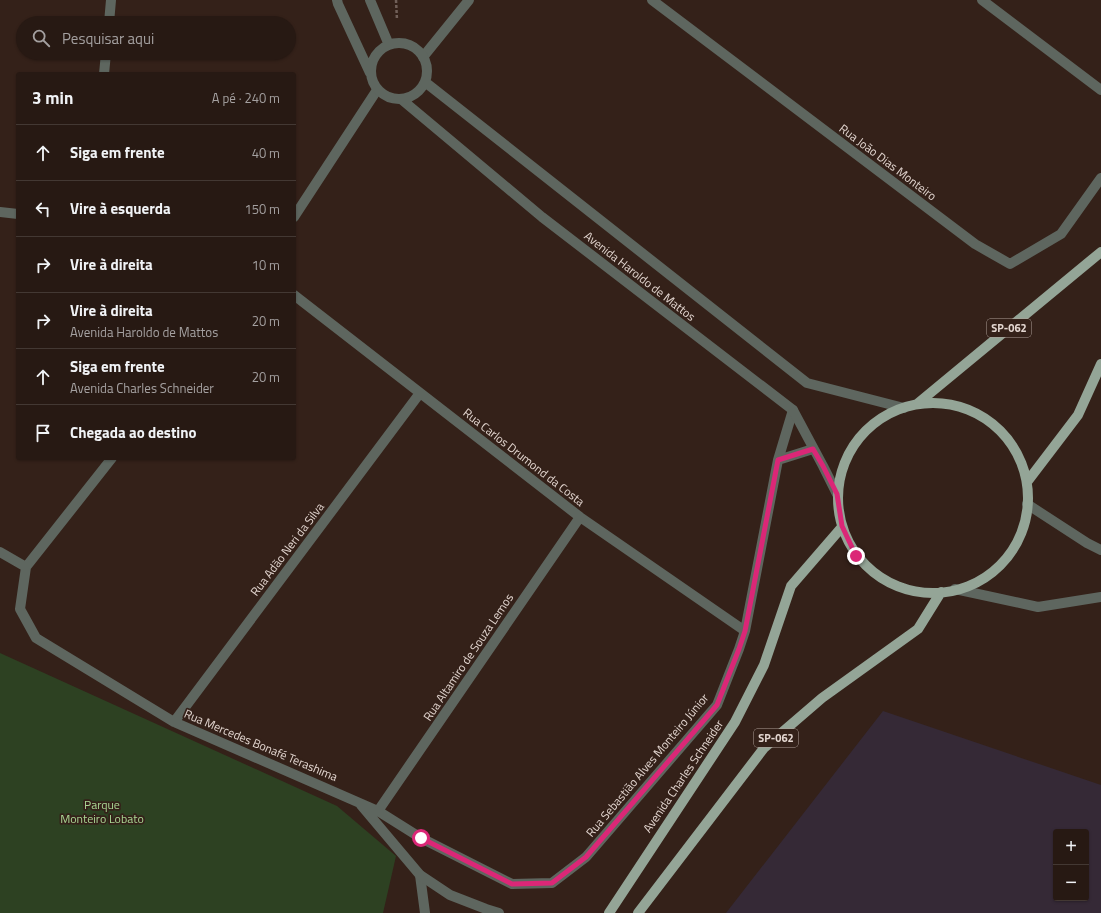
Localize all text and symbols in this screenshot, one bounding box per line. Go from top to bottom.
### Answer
search box [16,16,296,60]
icon: search [30,27,52,49]
text: Pesquisar aqui [62,27,154,50]
text: 3 min [32,85,73,111]
text: A pé · 240 m [212,88,280,108]
street label: Rua João Dias Monteiro [835,119,941,205]
text: Siga em frente [70,141,165,164]
icon: ahead [32,142,54,164]
text: 40 m [252,143,280,163]
text: Vire à esquerda [70,197,171,220]
icon: left [32,198,54,220]
text: 150 m [244,199,280,219]
street label: Avenida Haroldo de Mattos [580,226,700,326]
text: Vire à direita [70,253,153,276]
icon: right [32,254,54,276]
text: 10 m [252,255,280,275]
text: Vire à direita [70,299,153,322]
icon: right [32,310,54,332]
text: 20 m [252,311,280,331]
road number: SP-062 [987,319,1031,337]
text: Avenida Haroldo de Mattos [70,322,218,342]
text: Siga em frente [70,355,165,378]
icon: ahead [32,366,54,388]
text: 20 m [252,367,280,387]
text: Avenida Charles Schneider [70,378,214,398]
street label: Rua Carlos Drumond da Costa [459,403,589,511]
text: Chegada ao destino [70,421,196,444]
icon: arrive [32,422,54,444]
street label: Rua Adão Neri da Silva [245,498,329,600]
route end [847,547,865,565]
street label: Rua Altamiro de Souza Lemos [418,589,518,725]
street label: Rua Sebastião Alves Monteiro Júnior [581,689,713,841]
street label: Rua Mercedes Bonafé Terashima [181,704,341,786]
street label: Avenida Charles Schneider [638,716,728,836]
road number: SP-062 [754,729,798,747]
park label: Parque Monteiro Lobato [60,795,144,828]
route start [412,829,430,847]
map controls [1053,829,1089,901]
button: + [1053,829,1089,865]
button: − [1053,865,1089,901]

